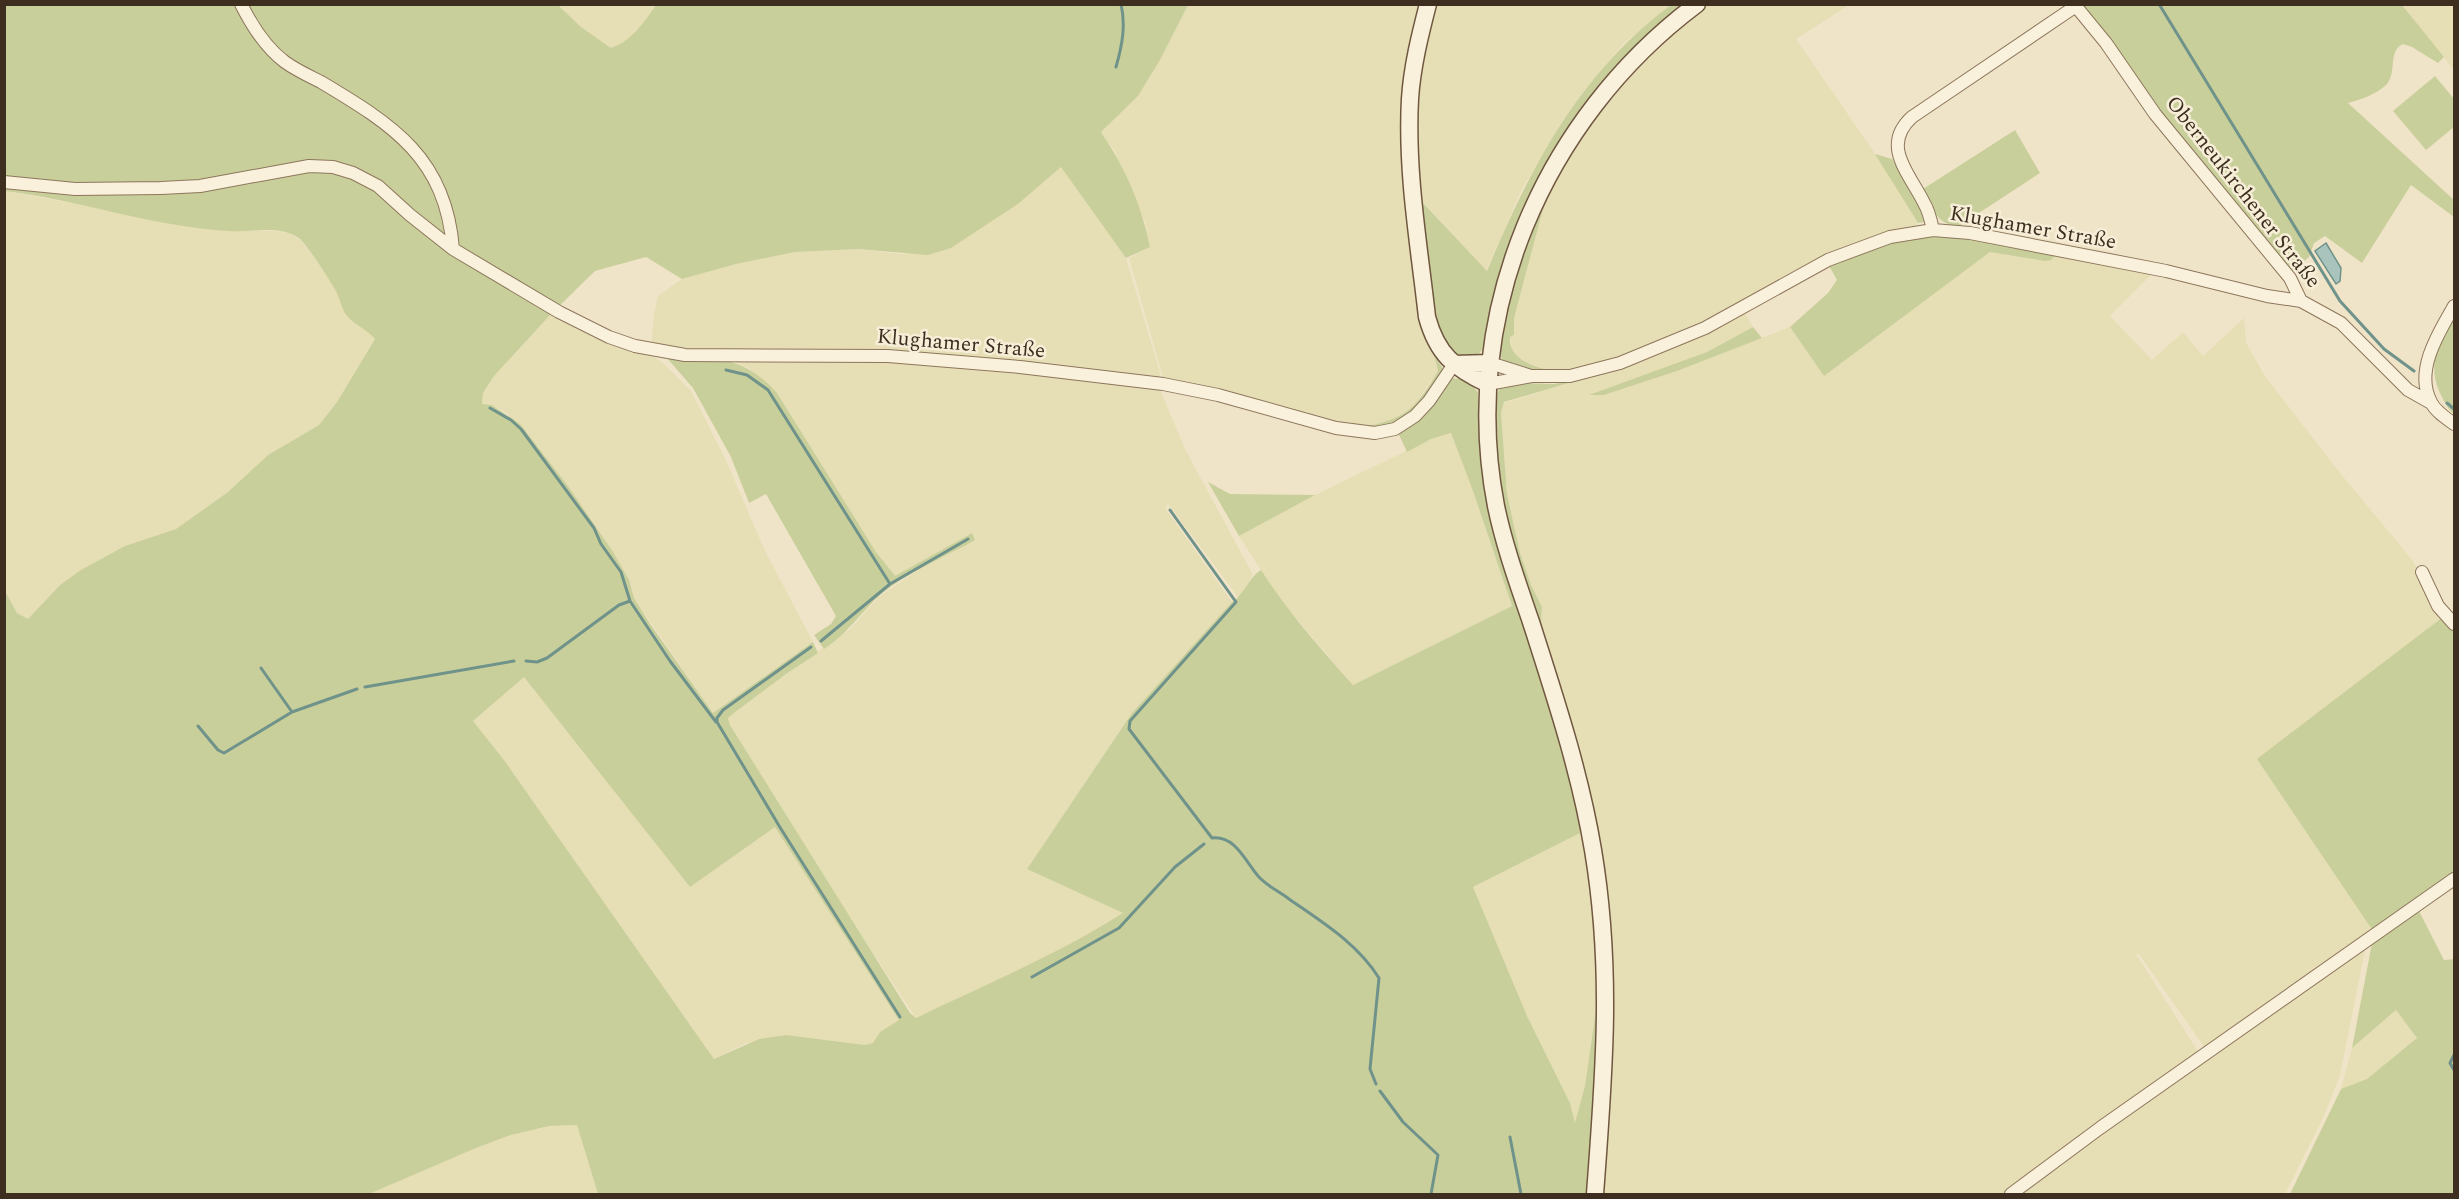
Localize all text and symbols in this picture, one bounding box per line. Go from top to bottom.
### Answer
street label: Oberneukirchener Straße [2158,89,2328,295]
street label: Klughamer Straße [1947,198,2119,258]
street label: Klughamer Straße [876,321,1046,367]

